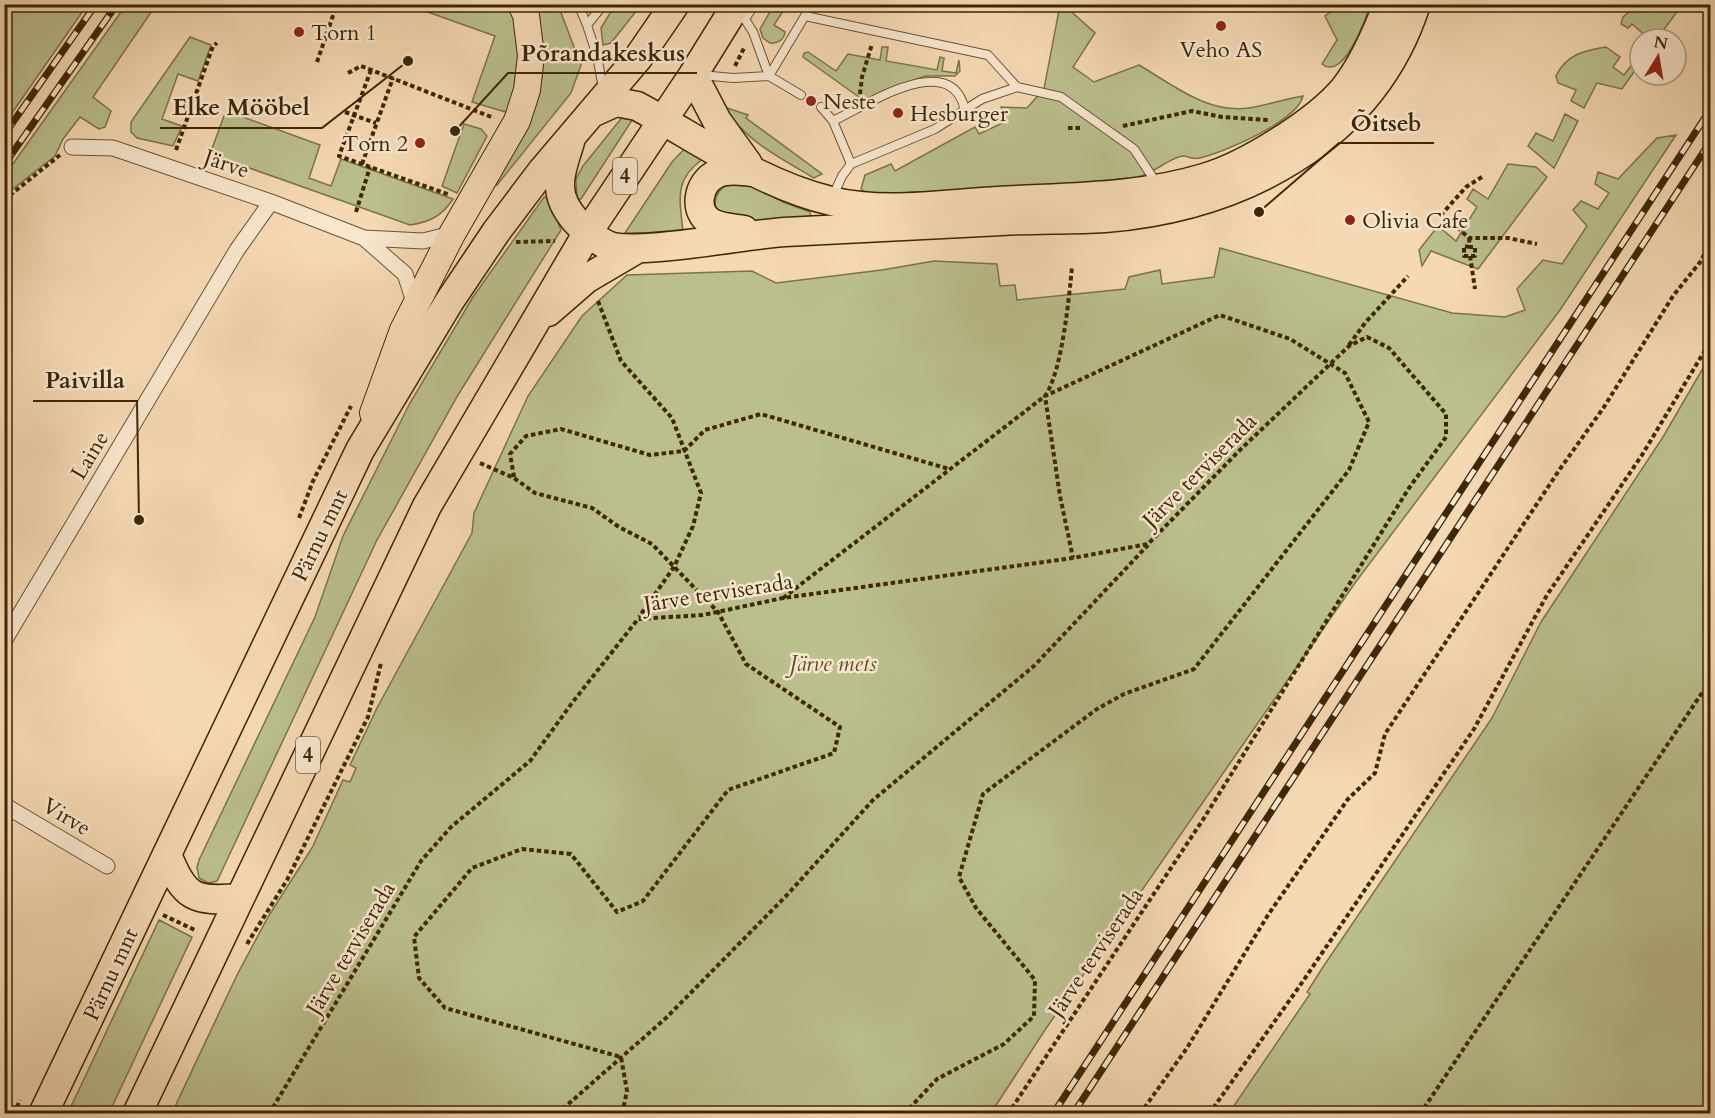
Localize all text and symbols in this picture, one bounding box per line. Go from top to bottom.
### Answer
place label: Torn 1 [311,18,377,48]
marker: Veho AS [1214,19,1228,33]
marker: Torn 1 [292,25,306,39]
north arrow [1628,27,1688,87]
callout: Põrandakeskus [508,31,697,73]
text: N [1652,31,1670,55]
place label: Veho AS [1180,35,1262,65]
text: Põrandakeskus [521,37,685,70]
callout: Elke Mööbel [160,86,322,128]
place label: Neste [823,87,876,117]
text: Elke Mööbel [172,91,310,124]
marker: Neste [804,94,818,108]
place label: Hesburger [910,99,1009,129]
callout: Õitseb [1339,101,1434,143]
marker: Hesburger [891,106,905,120]
text: Õitseb [1350,107,1422,140]
place label: Torn 2 [342,129,408,159]
marker: Torn 2 [413,136,427,150]
street label: Järve [197,141,253,186]
road number: 4 [613,158,637,194]
place label: Olivia Cafe [1362,206,1469,236]
marker: Olivia Cafe [1343,213,1357,227]
callout: Paivilla [33,359,137,401]
text: Paivilla [45,364,125,397]
street label: Järve terviserada [1134,407,1264,537]
street label: Laine [64,426,116,485]
street label: Pärnu mnt [285,484,355,587]
street label: Järve terviserada [638,566,795,620]
park label: Järve mets [784,649,877,679]
road number: 4 [296,737,320,773]
street label: Virve [37,791,96,843]
street label: Järve terviserada [298,876,403,1023]
street label: Järve terviserada [1040,881,1151,1026]
street label: Pärnu mnt [76,923,145,1026]

